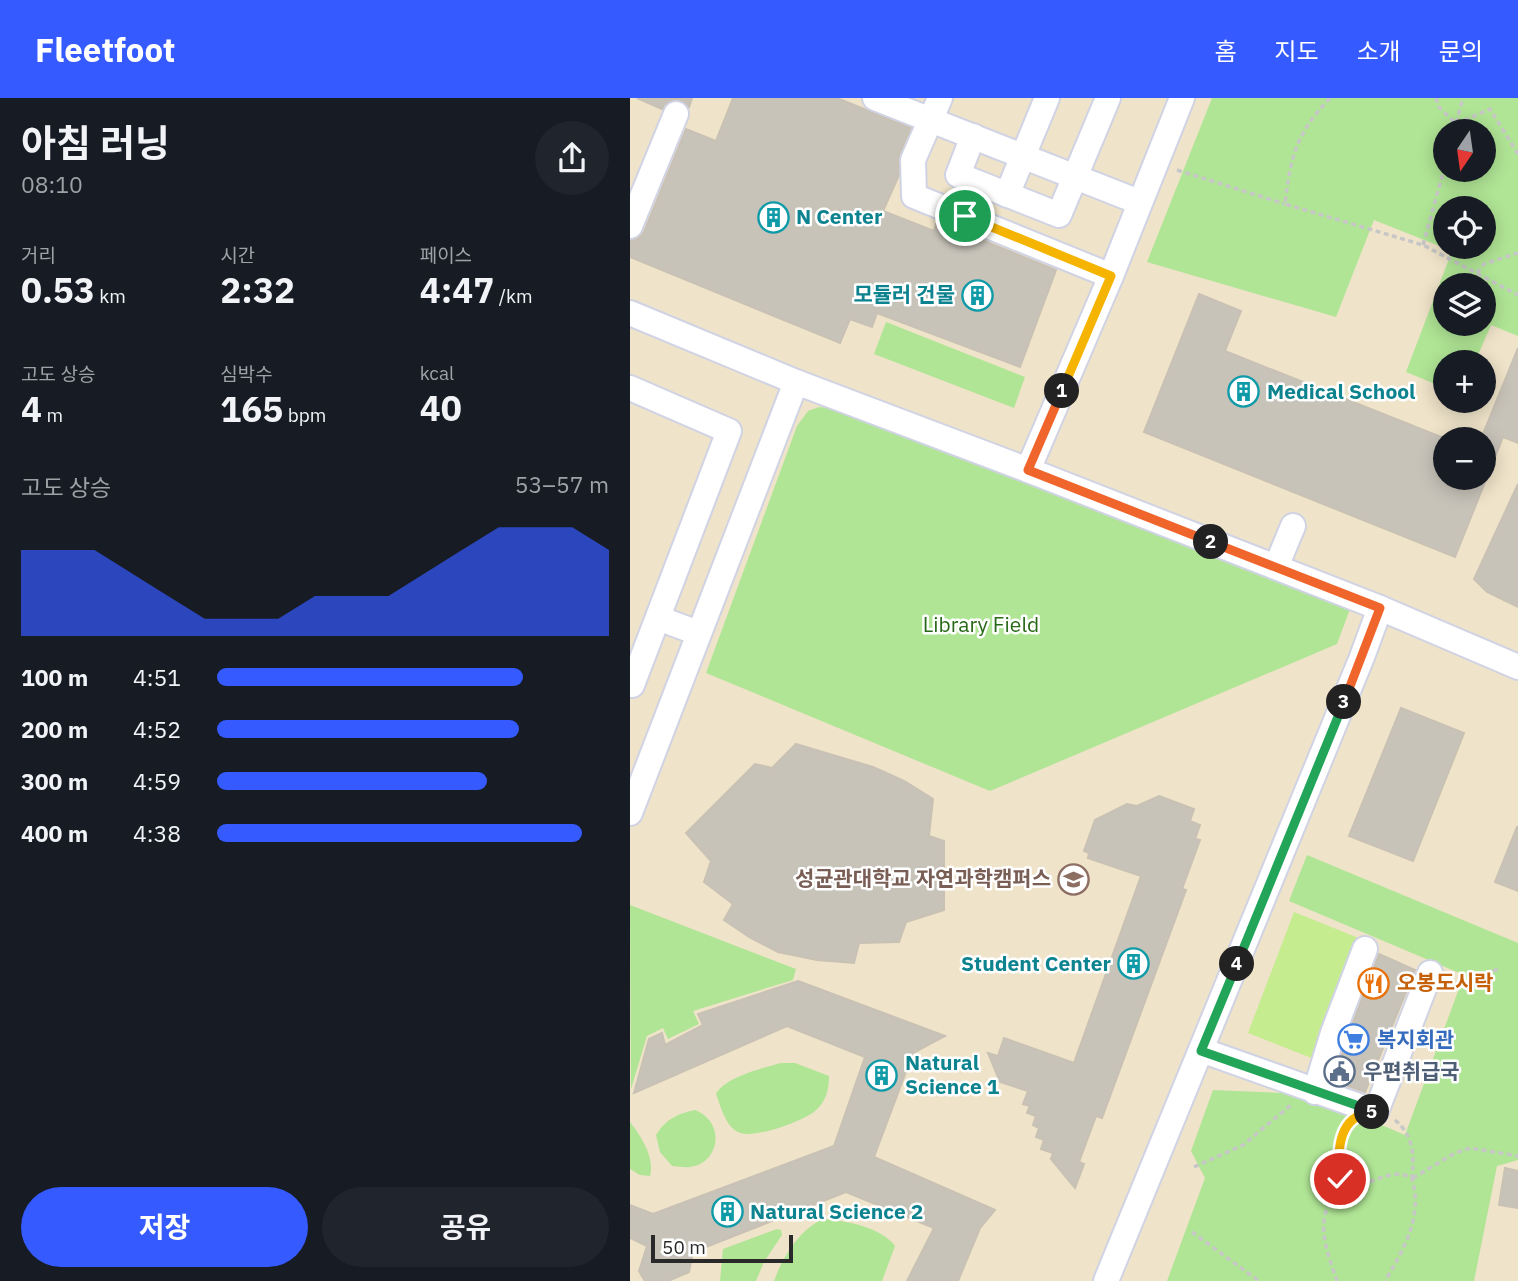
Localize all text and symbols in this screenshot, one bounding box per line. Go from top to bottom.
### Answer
text: Fleetfoot [35,28,175,71]
text: 홈 [1214,35,1236,67]
text: 지도 [1274,35,1319,67]
text: 소개 [1357,35,1401,67]
text: 문의 [1439,35,1483,67]
text: 아침 러닝 [21,118,170,167]
north arrow [1433,119,1496,182]
map controls [1433,119,1496,490]
button: share [535,121,609,195]
text: 08:10 [21,169,83,199]
pin [935,186,995,246]
button: locate [1433,196,1496,259]
icon: arrive [946,197,984,235]
building icon: N Center [756,200,790,234]
place label: N Center [796,202,883,230]
text: 거리 [21,243,56,267]
text: 시간 [220,243,255,267]
text: 페이스 [420,243,472,267]
text: 0.53 [21,267,95,313]
text: 2:32 [220,267,295,313]
text: 4:47 [420,267,494,313]
button: layers [1433,273,1496,336]
building icon: 모듈러 건물 [961,278,995,312]
place label: 모듈러 건물 [853,280,955,308]
text: km [95,284,126,308]
text: /km [494,284,533,308]
button: + [1433,350,1496,413]
text: kcal [420,361,454,385]
text: 고도 상승 [21,362,95,386]
text: 심박수 [220,362,273,386]
pin: 1 [1044,374,1080,408]
building icon: Medical School [1227,375,1261,409]
place label: Medical School [1267,377,1415,405]
text: 1 [1056,378,1067,402]
text: 40 [420,385,462,431]
text: 4 [21,386,42,432]
text: 165 [220,386,283,432]
text: m [42,403,63,427]
text: bpm [283,403,326,427]
button: − [1433,427,1496,490]
text: 53–57 m [515,469,609,499]
text: 고도 상승 [21,472,111,502]
pin: 2 [1194,524,1228,560]
text: 2 [1205,529,1216,553]
park label: Library Field [923,610,1039,638]
text: 100 m [21,662,88,692]
text: 4:51 [133,662,181,692]
pin: 3 [1326,684,1362,720]
text: 3 [1338,689,1349,713]
text: 200 m [21,714,88,744]
text: 4:52 [133,714,181,744]
text: 300 m [21,766,88,796]
text: 4:59 [133,766,181,796]
text: 400 m [21,818,88,848]
text: 4:38 [133,818,181,848]
school or university icon: 성균관대학교 자연과학캠퍼스 [1057,862,1091,896]
place label: 성균관대학교 자연과학캠퍼스 [795,864,1051,892]
pin: 4 [1220,946,1254,982]
building icon: Student Center [1117,947,1151,981]
place label: Student Center [961,949,1112,977]
text: 4 [1231,951,1242,975]
restaurant icon: 오봉도시락 [1357,966,1391,1000]
place label: 오봉도시락 [1397,968,1494,996]
supermarket icon: 복지회관 [1337,1023,1371,1057]
place label: 복지회관 [1377,1025,1454,1053]
place label: Natural Science 1 [905,1048,1000,1100]
public building icon: 우편취급국 [1323,1055,1357,1089]
place label: 우편취급국 [1363,1057,1460,1085]
building icon: Natural Science 1 [865,1058,899,1092]
pin: 5 [1354,1094,1390,1130]
text: 5 [1366,1099,1377,1123]
pin [1310,1149,1370,1209]
icon: check [1321,1160,1359,1198]
button: 저장 [21,1187,308,1267]
button: 공유 [322,1187,609,1267]
building icon: Natural Science 2 [710,1195,744,1229]
place label: Natural Science 2 [750,1197,923,1225]
scale bar [651,1232,793,1264]
text: 50 m [662,1235,706,1259]

